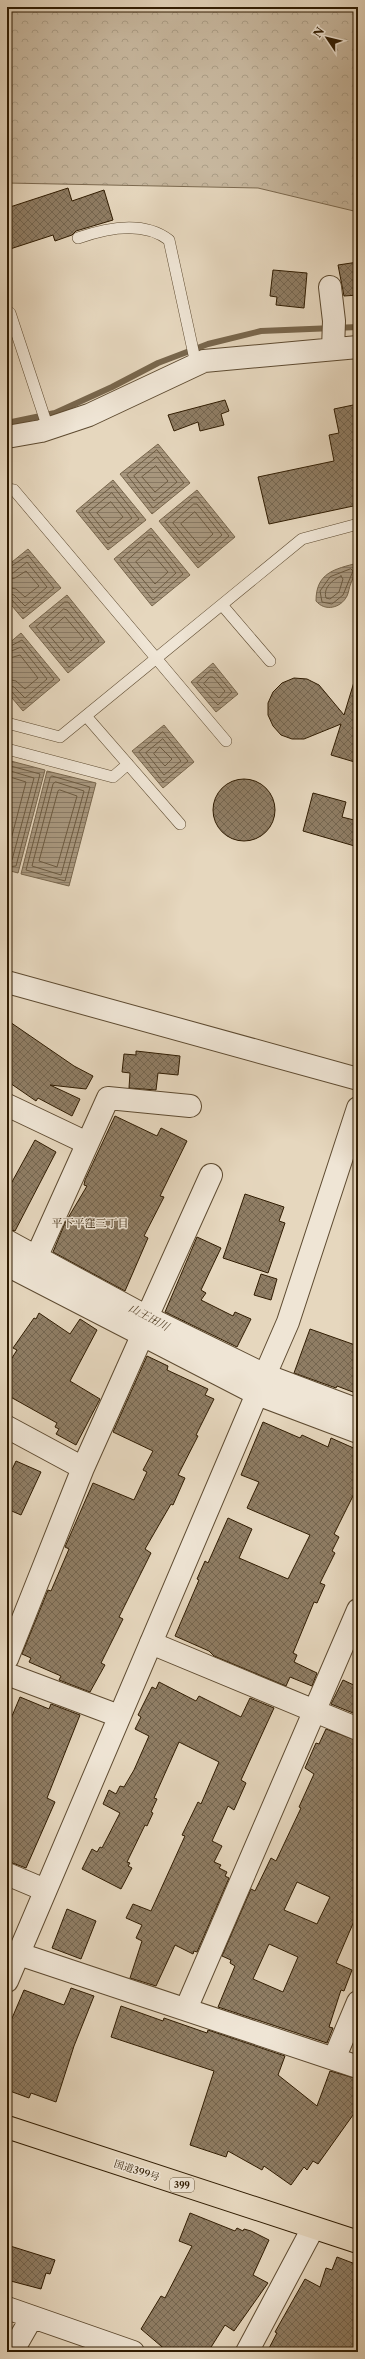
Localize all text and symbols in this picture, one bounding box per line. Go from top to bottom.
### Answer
north arrow [307,18,347,58]
text: N [310,24,328,40]
district label: 平下平窪三丁目 [52,1216,129,1230]
water label: 山王田川 [126,1300,173,1334]
street label: 国道399号 [112,2157,161,2184]
road number: 399 [170,2178,194,2192]

